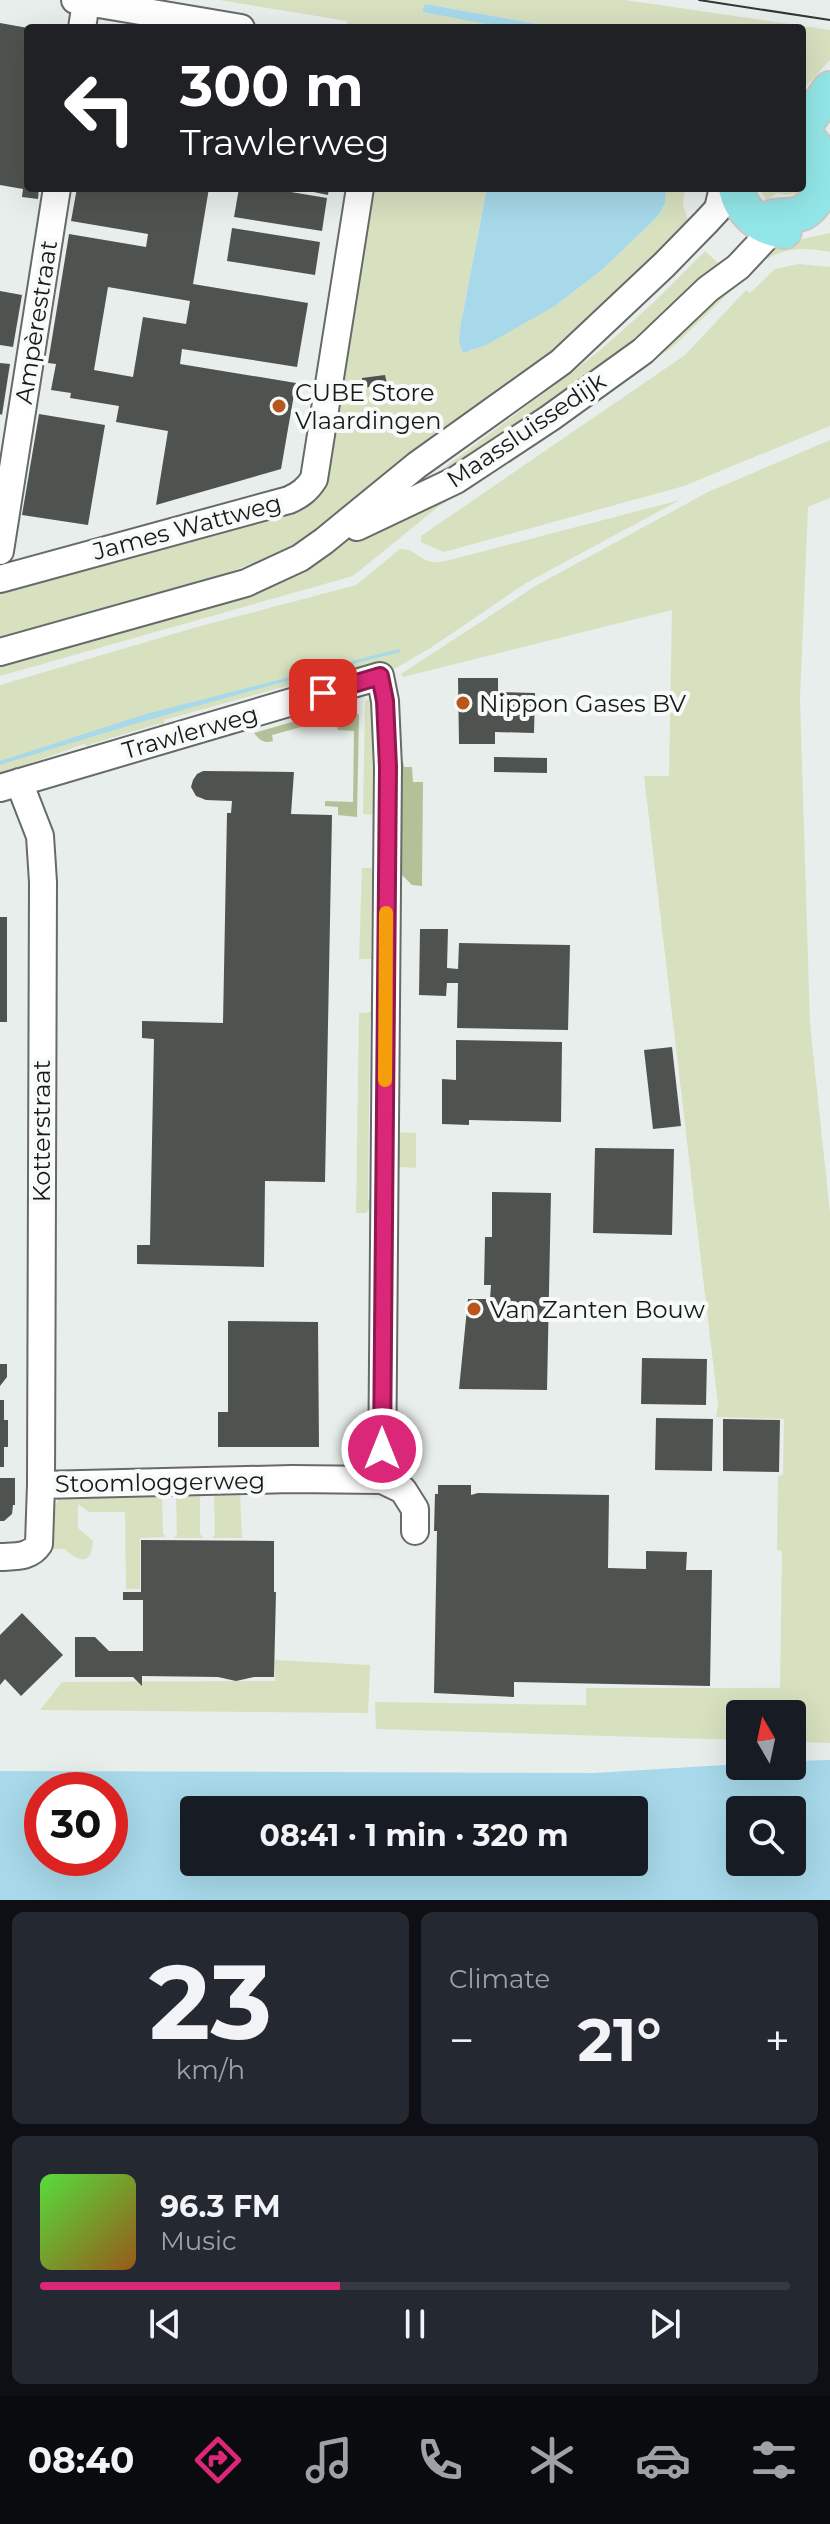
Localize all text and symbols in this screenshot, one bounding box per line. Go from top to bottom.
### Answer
text: 300 m [180,52,364,120]
icon: left [48,56,152,160]
text: Trawlerweg [180,120,390,164]
street label: Ampèrestraat [9,238,63,406]
street label: Maassluissedijk [441,366,611,494]
place label: CUBE Store Vlaardingen [295,378,442,435]
marker: CUBE Store Vlaardingen [270,397,288,415]
street label: James Wattweg [88,488,285,566]
pin [289,659,357,727]
icon: arrive [301,671,345,715]
place label: Nippon Gases BV [479,689,686,718]
marker: Nippon Gases BV [454,694,472,712]
street label: Trawlerweg [119,699,261,765]
street label: Kotterstraat [27,1060,56,1202]
place label: Van Zanten Bouw [490,1295,705,1324]
marker: Van Zanten Bouw [465,1300,483,1318]
position arrow [340,1407,424,1491]
street label: Stoomloggerweg [55,1466,265,1498]
north arrow [726,1700,806,1780]
map controls [726,1700,806,1876]
speed limit sign: 30 [24,1772,128,1876]
button: search [726,1796,806,1876]
text: 08:41 · 1 min · 320 m [260,1817,568,1854]
text: 23 [149,1938,272,2065]
text: Climate [449,1963,550,1995]
text: 21° [578,2003,662,2076]
text: − [449,2013,474,2067]
text: + [765,2013,790,2067]
text: km/h [176,2054,245,2086]
text: 96.3 FM [160,2188,281,2225]
text: Music [160,2225,237,2257]
icon: previous [143,2302,187,2346]
icon: pause [393,2302,437,2346]
icon: next [643,2302,687,2346]
icon: directions [190,2432,246,2488]
icon: music [301,2432,357,2488]
icon: phone [412,2432,468,2488]
icon: climate [524,2432,580,2488]
icon: car [635,2432,691,2488]
icon: filters [746,2432,802,2488]
text: 08:40 [28,2438,135,2482]

